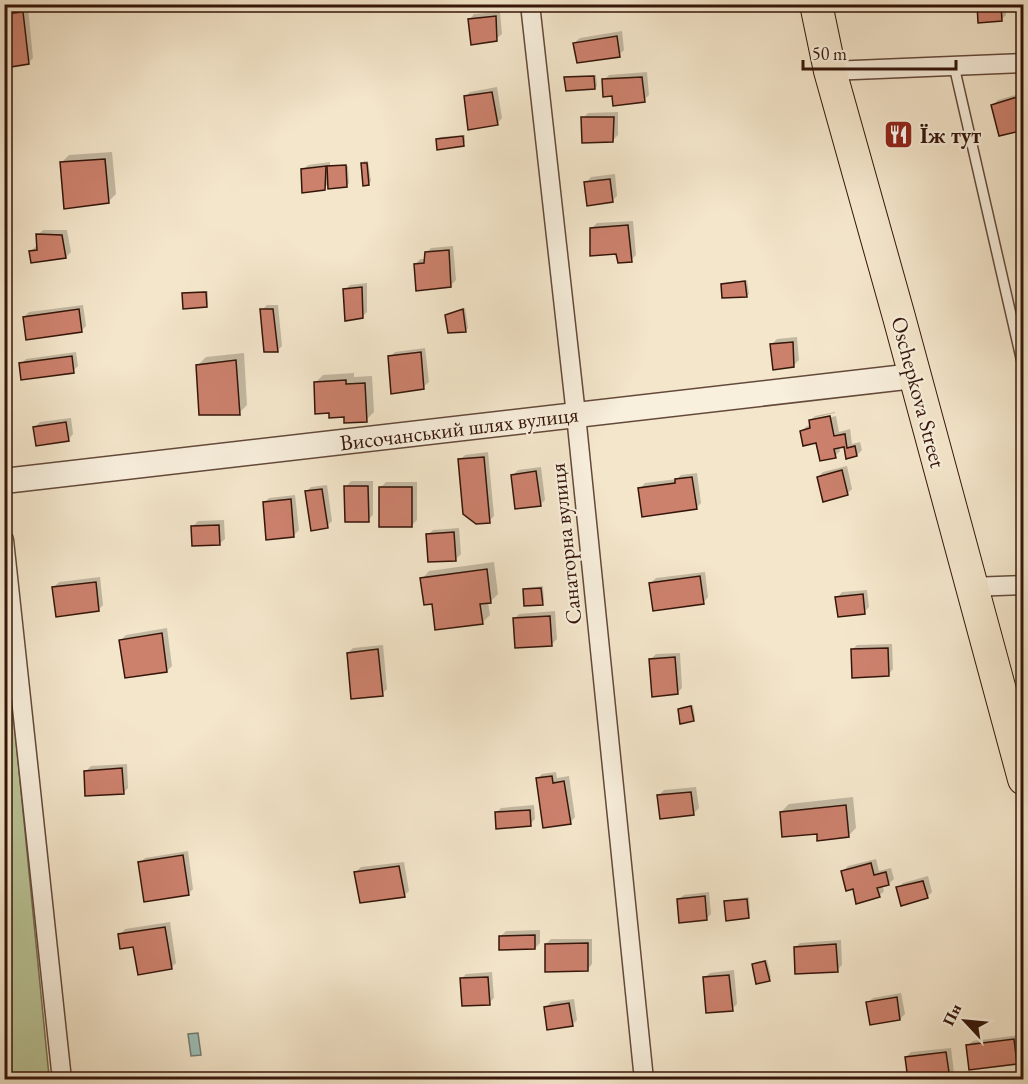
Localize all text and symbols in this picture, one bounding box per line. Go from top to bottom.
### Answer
scale bar [803,33,956,71]
text: 50 m [812,42,847,65]
restaurant icon: Їж тут [883,119,915,151]
place label: Їж тут [920,121,981,150]
street label: Oschepkova Street [884,313,953,471]
street label: Височанський шлях вулиця [338,399,580,458]
street label: Санаторна вулиця [543,462,588,626]
north arrow [935,991,995,1051]
text: Пн [938,1000,966,1029]

